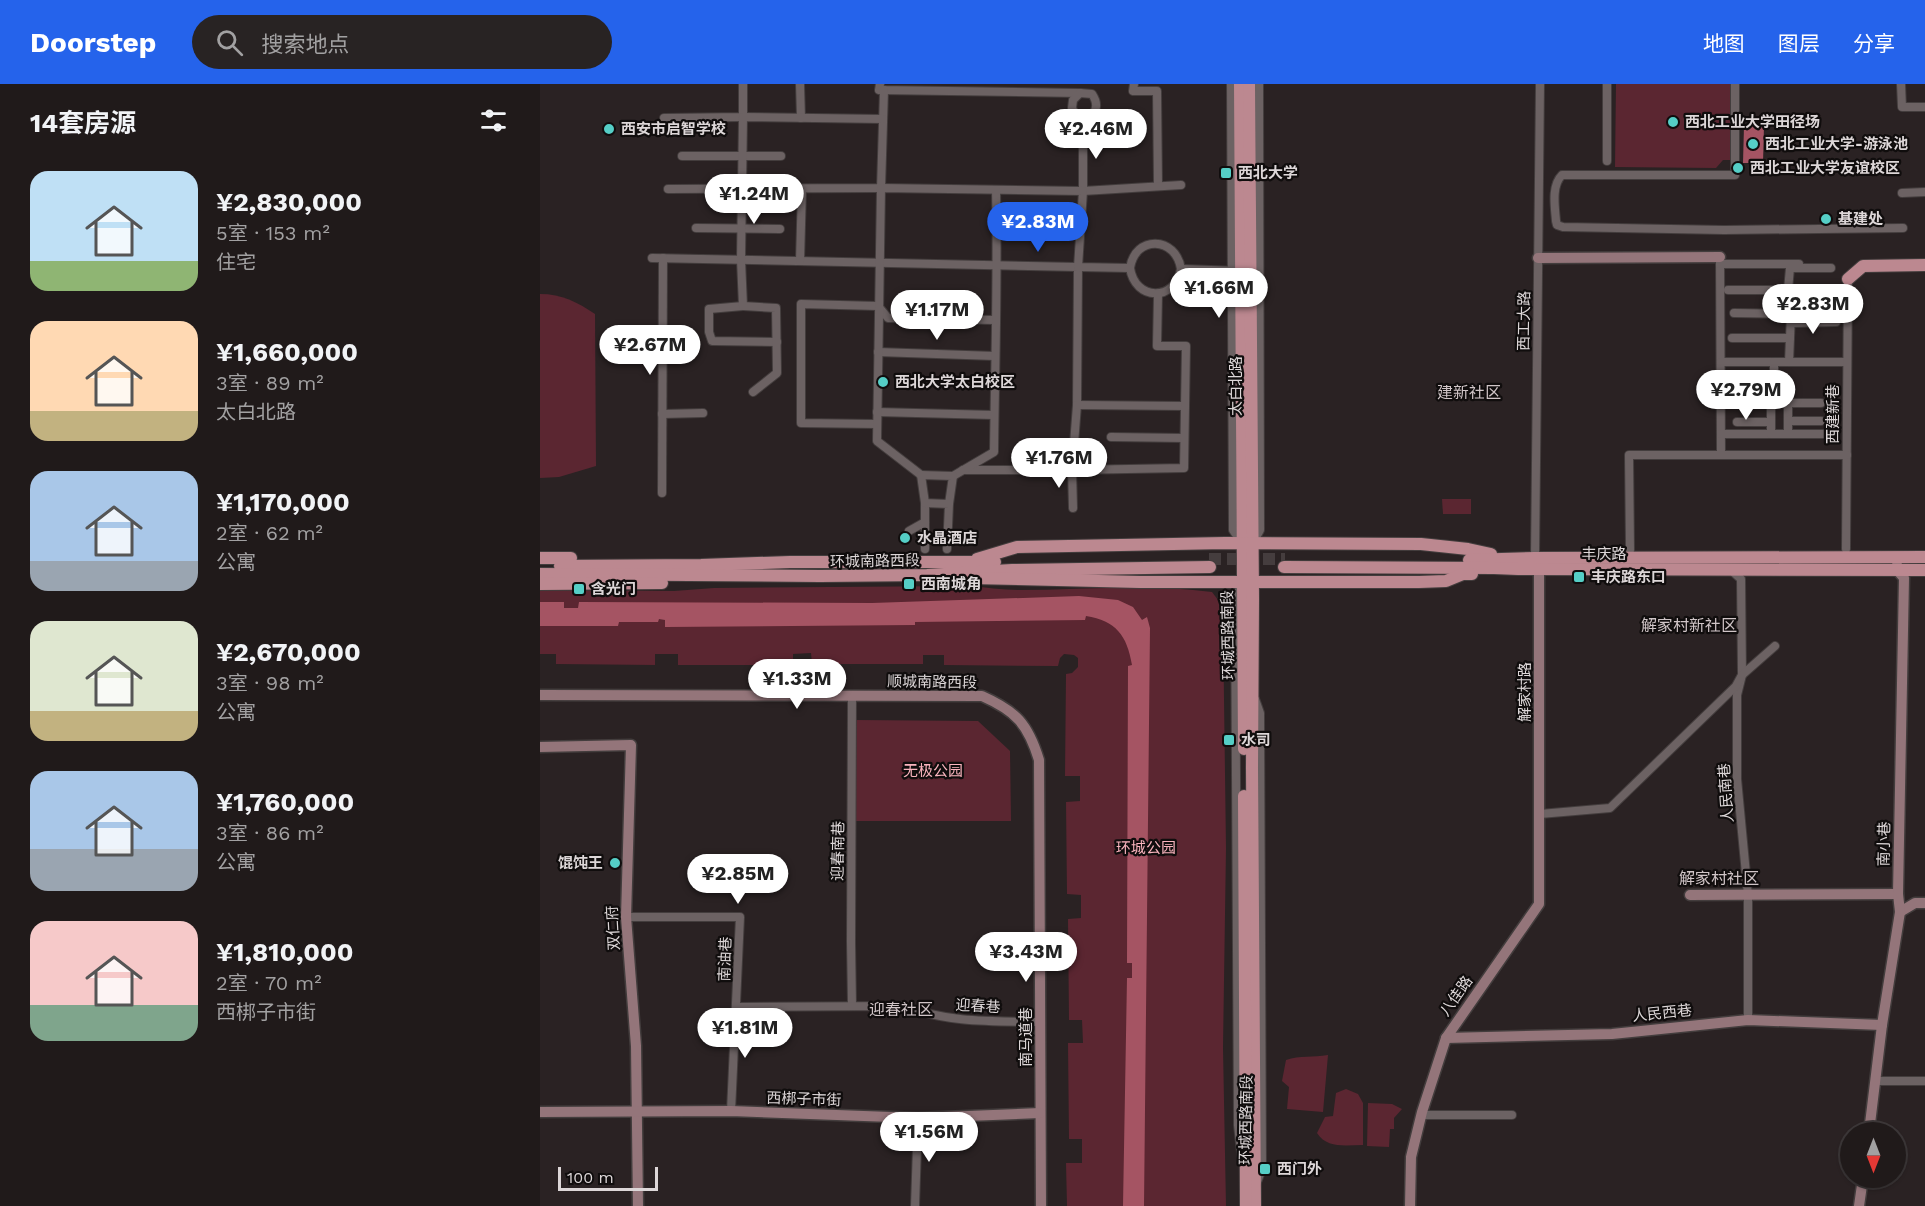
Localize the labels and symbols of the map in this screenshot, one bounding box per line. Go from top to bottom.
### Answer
pin: ¥2.46M [1047,109,1145,160]
place label: 西北工业大学田径场 [1685,113,1820,131]
marker: 西北工业大学田径场 [1666,115,1680,129]
place label: 西安市启智学校 [621,120,726,138]
marker: 西安市启智学校 [602,122,616,136]
place label: 西北工业大学-游泳池 [1765,135,1908,153]
marker: 西北工业大学-游泳池 [1746,137,1760,151]
place label: 西北工业大学友谊校区 [1750,159,1900,177]
marker: 西北工业大学友谊校区 [1731,161,1745,175]
place label: 西北大学 [1238,164,1298,182]
marker: 西北大学 [1219,166,1233,180]
pin: ¥1.24M [705,174,803,225]
pin: ¥2.83M [989,202,1087,253]
place label: 基建处 [1838,210,1883,228]
marker: 基建处 [1819,212,1833,226]
pin: ¥1.66M [1170,268,1268,319]
pin: ¥2.83M [1764,284,1862,335]
pin: ¥1.17M [888,290,986,341]
street label: 西工大路 [1514,291,1534,351]
pin: ¥2.67M [601,325,699,376]
street label: 太白北路 [1227,356,1245,416]
pin: ¥2.79M [1697,370,1795,421]
place label: 西北大学太白校区 [895,373,1015,391]
marker: 西北大学太白校区 [876,375,890,389]
district label: 建新社区 [1437,383,1501,402]
street label: 西建新巷 [1824,384,1842,444]
pin: ¥1.76M [1010,438,1108,489]
place label: 水晶酒店 [917,529,977,547]
marker: 水晶酒店 [898,531,912,545]
street label: 丰庆路 [1581,545,1627,563]
street label: 环城南路西段 [830,551,920,571]
place label: 丰庆路东口 [1591,568,1666,586]
marker: 丰庆路东口 [1572,570,1586,584]
place label: 西南城角 [921,575,981,593]
marker: 西南城角 [902,577,916,591]
place label: 含光门 [591,580,636,598]
marker: 含光门 [572,582,586,596]
street label: 环城西路南段 [1218,590,1238,680]
district label: 解家村新社区 [1641,616,1737,635]
pin: ¥1.33M [748,659,846,710]
street label: 解家村路 [1516,662,1534,722]
street label: 顺城南路西段 [887,672,977,692]
place label: 水司 [1241,731,1271,749]
marker: 水司 [1222,733,1236,747]
park label: 无极公园 [903,762,963,780]
street label: 人民南巷 [1715,762,1737,824]
street label: 迎春南巷 [828,821,848,881]
street label: 南小巷 [1875,821,1893,867]
park label: 环城公园 [1116,839,1176,857]
place label: 馄饨王 [558,854,603,872]
pin: ¥2.85M [689,854,787,905]
marker: 馄饨王 [608,856,622,870]
district label: 解家村社区 [1679,869,1759,888]
street label: 双仁府 [603,905,623,951]
pin: ¥3.43M [977,932,1075,983]
street label: 南油巷 [715,936,735,982]
street label: 八佳路 [1436,972,1476,1020]
street label: 迎春巷 [955,996,1001,1016]
district label: 迎春社区 [869,1000,933,1019]
street label: 人民西巷 [1631,1001,1693,1025]
street label: 南马道巷 [1017,1007,1035,1067]
pin: ¥1.81M [696,1008,794,1059]
street label: 环城西路南段 [1236,1075,1256,1165]
street label: 西梆子市街 [766,1089,842,1109]
pin: ¥1.56M [880,1112,978,1163]
north arrow [1840,1122,1906,1188]
place label: 西门外 [1277,1160,1322,1178]
marker: 西门外 [1258,1162,1272,1176]
scale bar [558,1164,658,1192]

